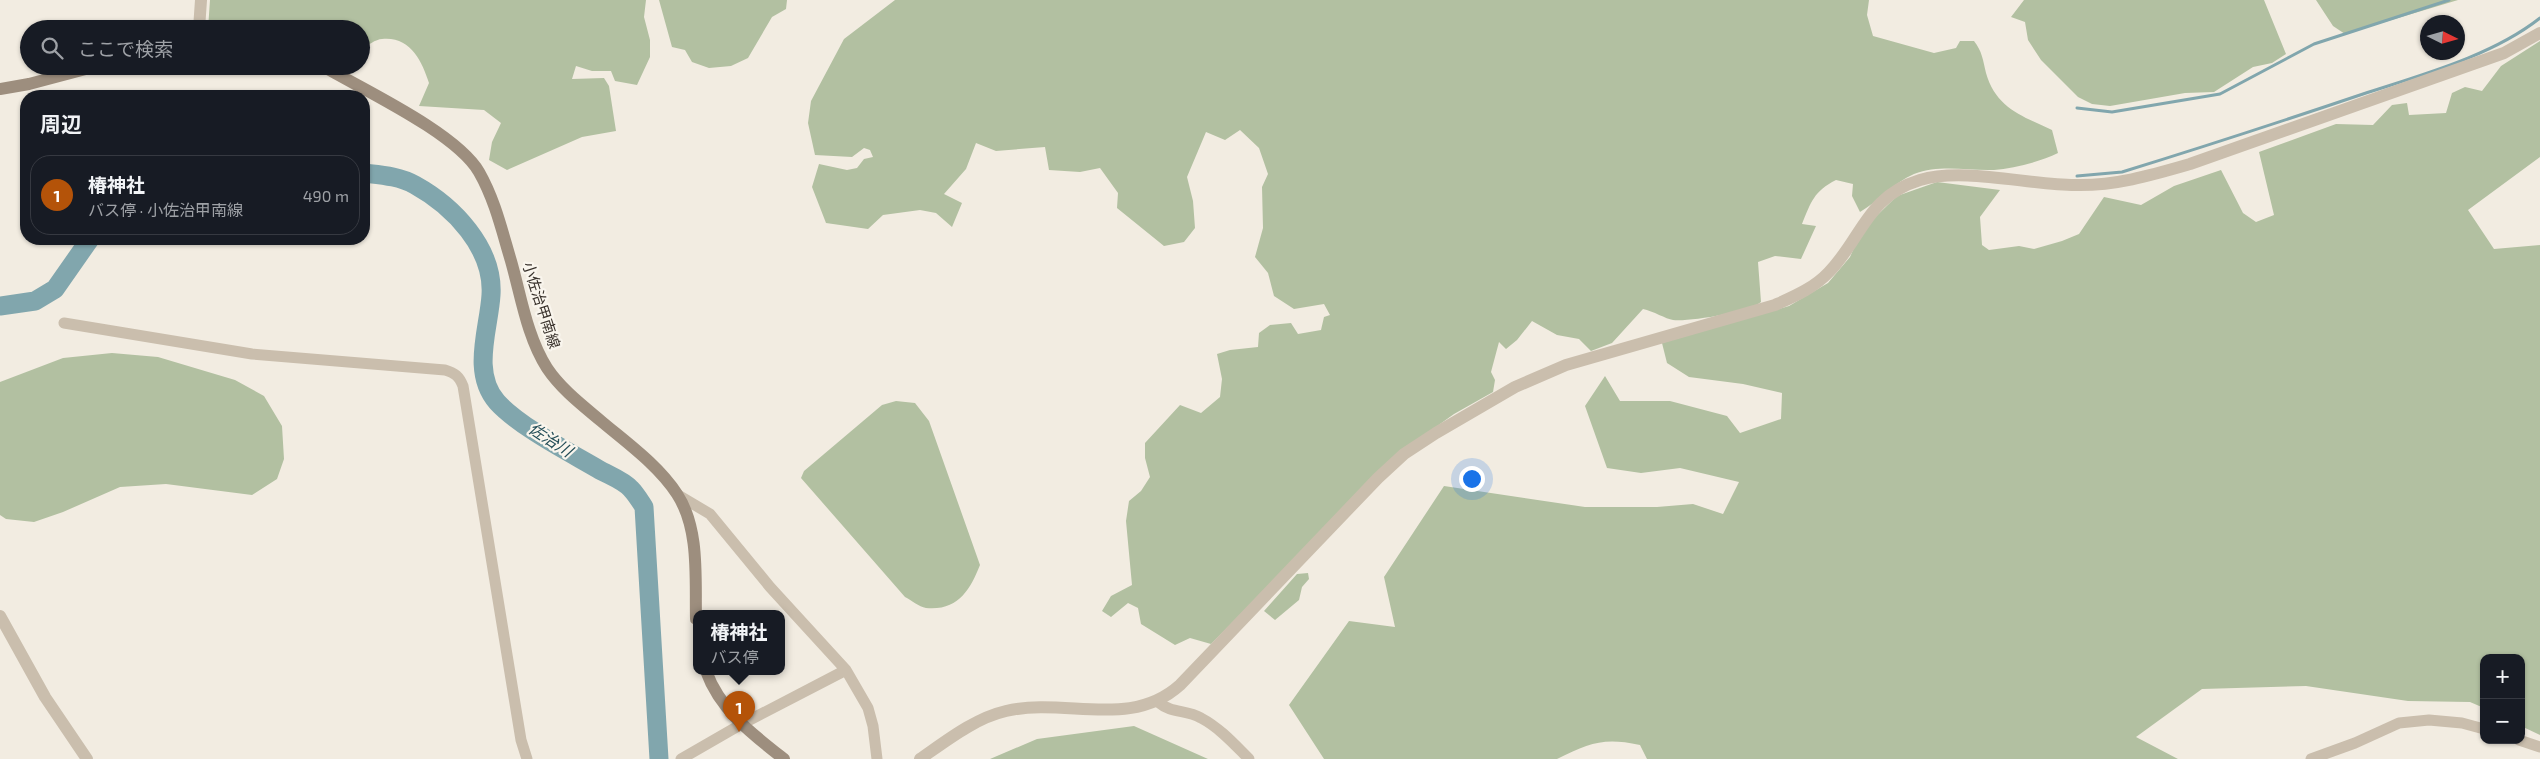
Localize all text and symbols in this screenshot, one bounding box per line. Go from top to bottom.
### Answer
north arrow [2420,15,2465,60]
search box [20,20,370,75]
icon: search [38,34,66,62]
text: ここで検索 [78,37,173,60]
text: 周辺 [40,111,82,136]
text: 椿神社 [88,173,145,196]
text: 1 [54,186,60,205]
text: 490 m [303,186,349,205]
text: バス停 · 小佐治甲南線 [88,200,243,219]
street label: 小佐治甲南線 [520,259,564,351]
water label: 佐治川 [526,418,578,461]
your location [1459,466,1485,492]
popup [693,610,785,675]
text: 椿神社 [710,620,768,643]
text: バス停 [710,647,759,666]
map controls [2480,654,2525,744]
button: + [2480,654,2525,699]
pin: 1 [723,691,755,732]
button: − [2480,699,2525,744]

